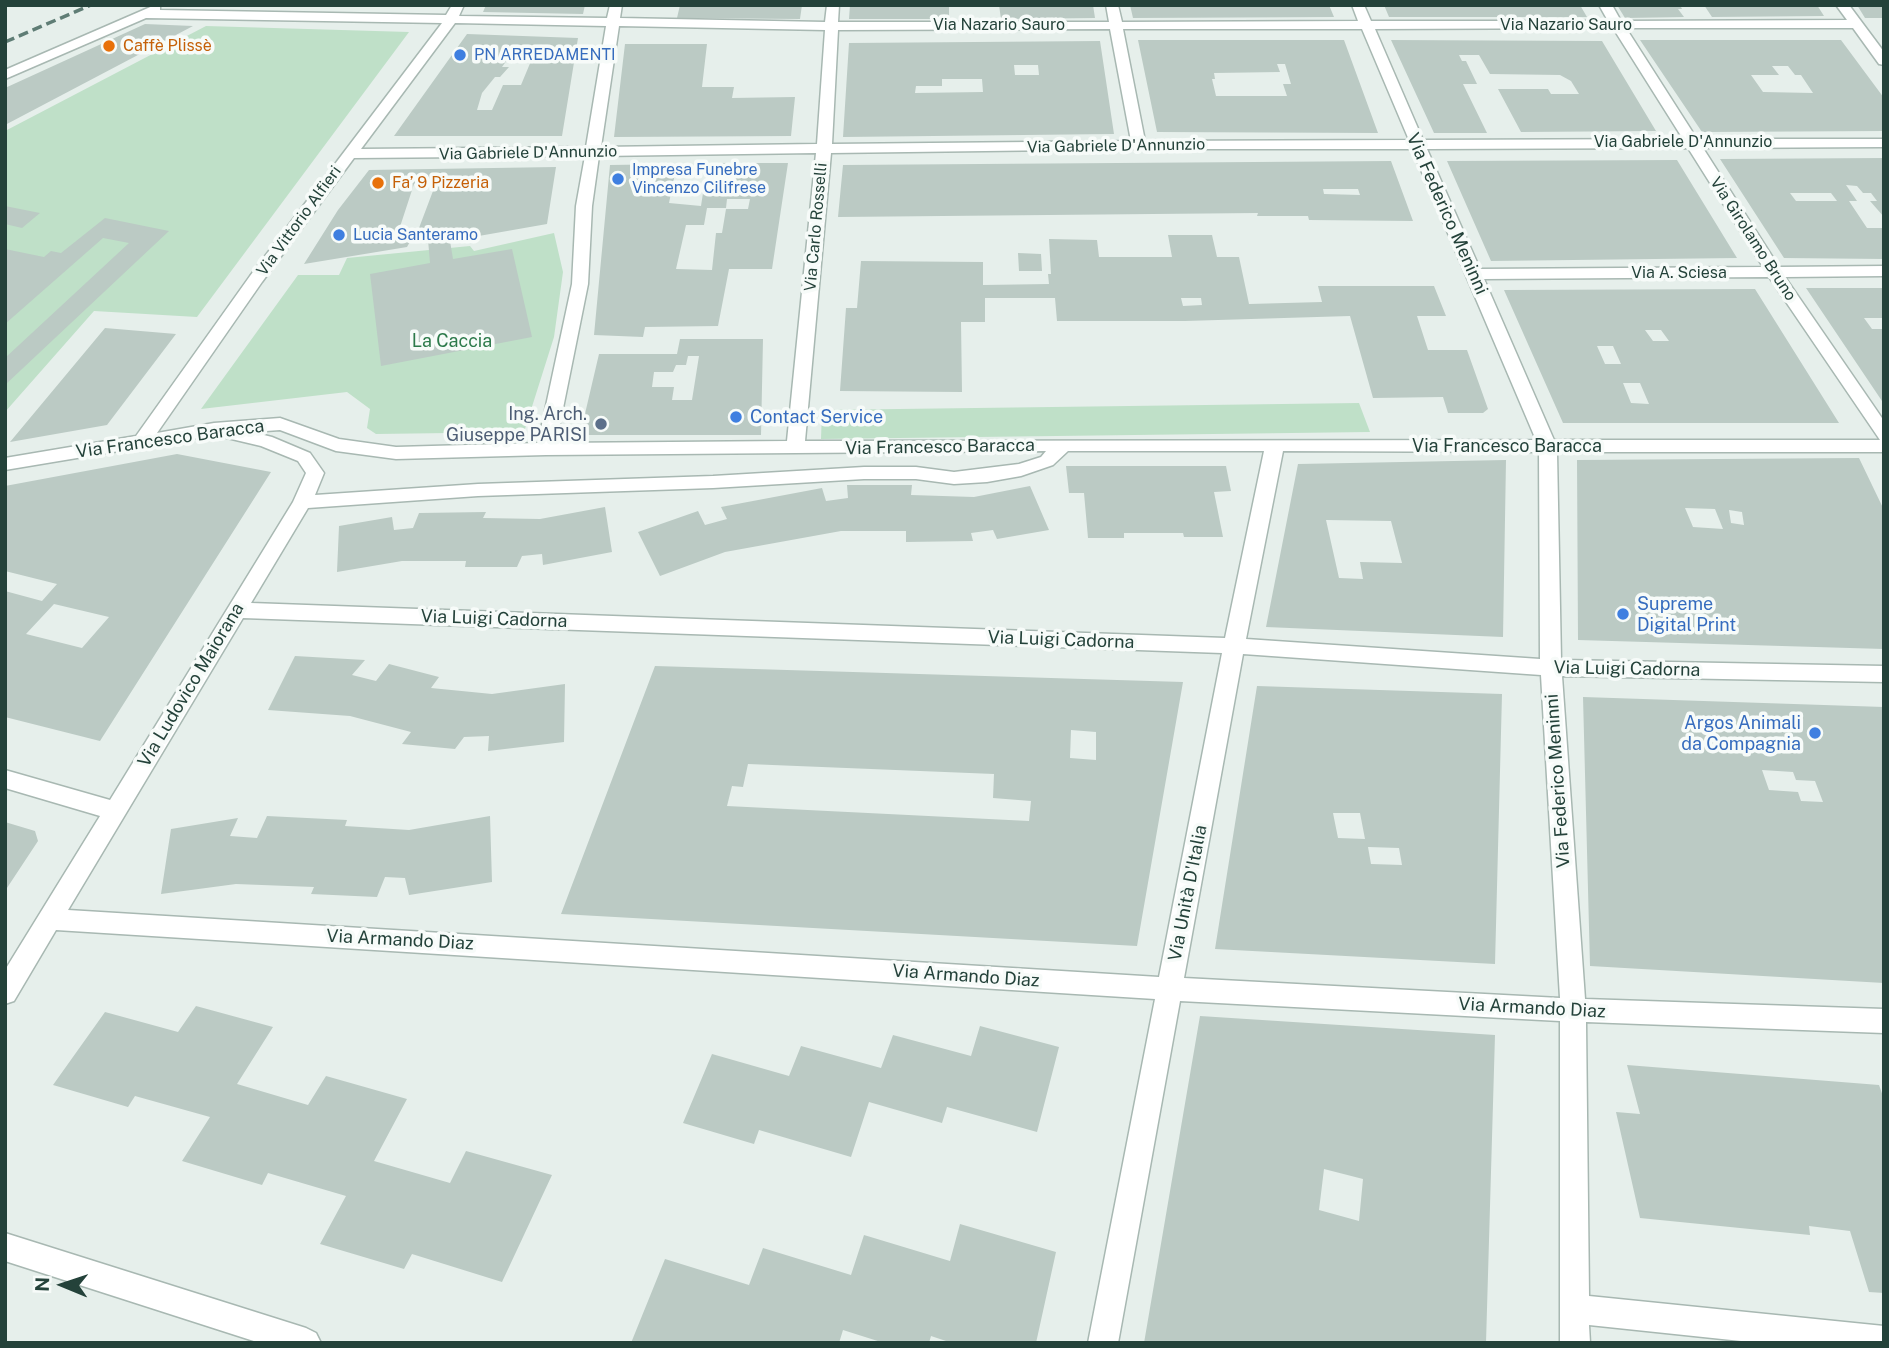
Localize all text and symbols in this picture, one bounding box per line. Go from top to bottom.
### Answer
street label: Via Nazario Sauro [933,15,1065,35]
street label: Via Nazario Sauro [1500,15,1632,35]
place label: Caffè Plissè [123,36,212,56]
marker: Caffè Plissè [101,38,117,54]
place label: PN ARREDAMENTI [474,45,615,65]
marker: PN ARREDAMENTI [452,47,468,63]
street label: Via Federico Meninni [1402,130,1492,298]
street label: Via Gabriele D'Annunzio [1594,132,1772,152]
street label: Via Gabriele D'Annunzio [1027,135,1205,157]
street label: Via Gabriele D'Annunzio [439,142,617,164]
place label: Impresa Funebre Vincenzo Cilifrese [632,160,766,198]
street label: Via Vittorio Alfieri [253,162,345,280]
street label: Via Carlo Rosselli [801,162,831,292]
marker: Impresa Funebre Vincenzo Cilifrese [610,171,626,187]
place label: Fa’ 9 Pizzeria [392,173,489,193]
street label: Via Girolamo Bruno [1706,174,1800,304]
marker: Fa’ 9 Pizzeria [370,175,386,191]
place label: Lucia Santeramo [353,225,478,245]
marker: Lucia Santeramo [331,227,347,243]
street label: Via A. Sciesa [1631,263,1727,283]
park label: La Caccia [412,330,492,352]
place label: Ing. Arch. Giuseppe PARISI [446,403,587,446]
place label: Contact Service [750,406,883,428]
marker: Contact Service [728,409,744,425]
street label: Via Francesco Baracca [74,415,266,463]
marker: Ing. Arch. Giuseppe PARISI [593,416,609,432]
street label: Via Francesco Baracca [845,435,1035,459]
street label: Via Francesco Baracca [1412,435,1602,457]
place label: Supreme Digital Print [1637,593,1736,636]
street label: Via Ludovico Maiorana [133,599,249,771]
street label: Via Luigi Cadorna [420,606,568,632]
marker: Supreme Digital Print [1615,606,1631,622]
street label: Via Luigi Cadorna [987,627,1135,653]
street label: Via Luigi Cadorna [1553,657,1701,681]
street label: Via Federico Meninni [1541,693,1575,869]
place label: Argos Animali da Compagnia [1681,712,1801,754]
marker: Argos Animali da Compagnia [1807,725,1823,741]
street label: Via Unità D'Italia [1164,823,1212,963]
street label: Via Armando Diaz [326,925,474,955]
street label: Via Armando Diaz [892,960,1040,992]
street label: Via Armando Diaz [1458,993,1606,1023]
north arrow [28,1250,98,1320]
text: N [31,1276,53,1292]

